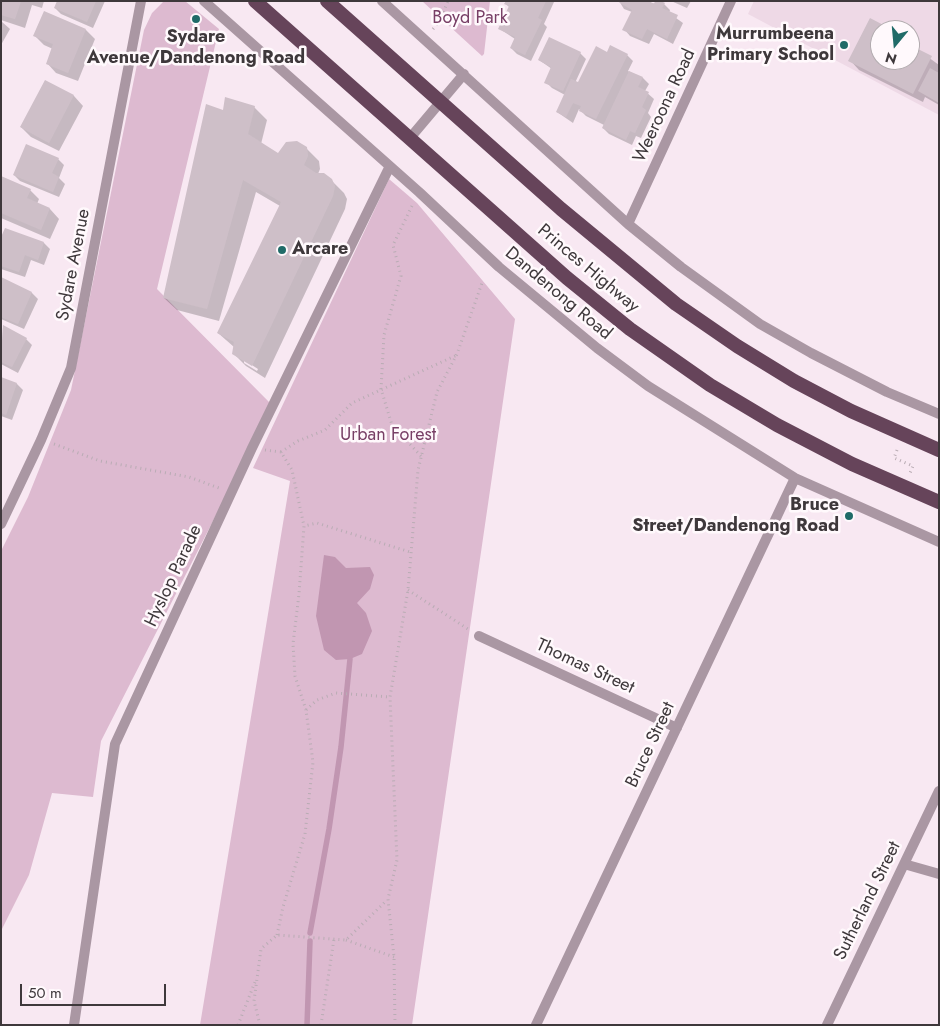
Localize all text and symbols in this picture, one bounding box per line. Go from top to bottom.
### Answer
park label: Boyd Park [432,8,508,30]
marker: Sydare Avenue/Dandenong Road [190,13,202,25]
north arrow [870,20,920,70]
place label: Murrumbeena Primary School [707,24,834,66]
place label: Sydare Avenue/Dandenong Road [87,27,305,70]
marker: Murrumbeena Primary School [838,39,850,51]
street label: Weeroona Road [629,46,701,166]
text: N [883,47,899,70]
street label: Sydare Avenue [53,207,95,323]
street label: Princes Highway [533,220,643,318]
place label: Arcare [292,239,348,261]
street label: Dandenong Road [500,243,616,345]
marker: Arcare [276,244,288,256]
park label: Urban Forest [340,425,436,447]
place label: Bruce Street/Dandenong Road [632,495,839,538]
marker: Bruce Street/Dandenong Road [843,510,855,522]
street label: Hyslop Parade [141,522,207,630]
street label: Thomas Street [532,635,638,699]
street label: Bruce Street [622,699,680,791]
street label: Sutherland Street [830,838,906,964]
scale bar [22,974,169,1006]
text: 50 m [28,982,62,1004]

